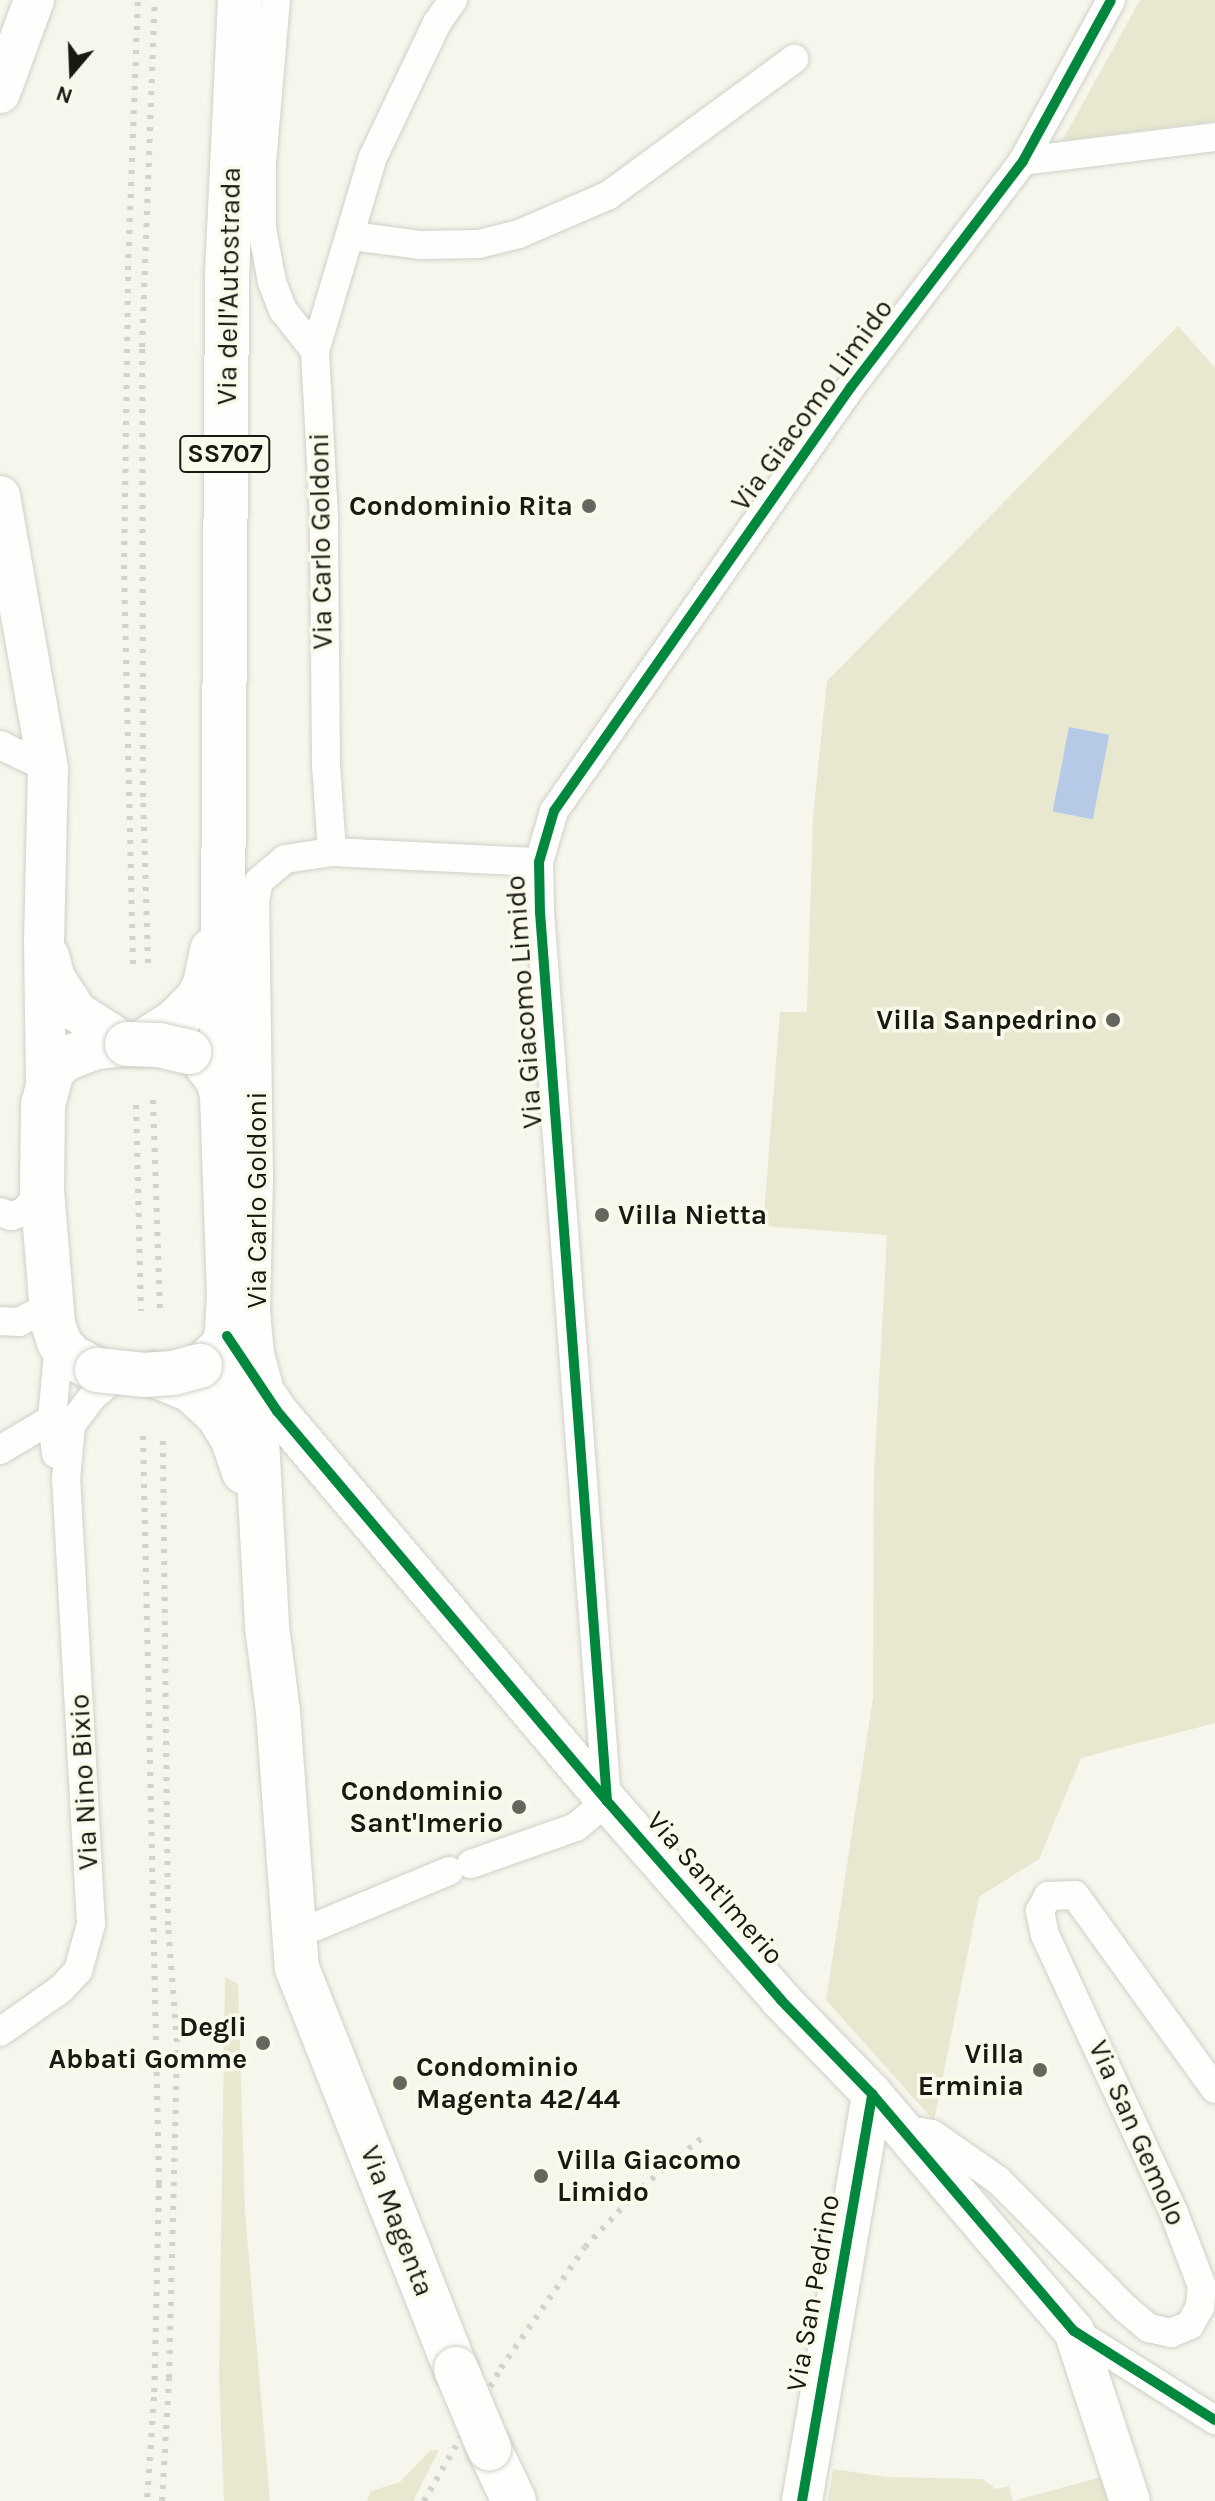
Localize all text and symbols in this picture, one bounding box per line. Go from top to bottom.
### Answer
north arrow [32,32,112,112]
text: N [52,80,76,110]
street label: Via dell'Autostrada [210,167,248,405]
street label: Via Giacomo Limido [724,292,900,518]
road number: SS707 [179,432,271,476]
street label: Via Carlo Goldoni [302,432,340,650]
place label: Condominio Rita [349,489,573,523]
marker: Condominio Rita [580,497,598,515]
street label: Via Giacomo Limido [498,874,550,1130]
place label: Villa Sanpedrino [876,1003,1097,1037]
marker: Villa Sanpedrino [1104,1011,1122,1029]
street label: Via Carlo Goldoni [240,1092,274,1308]
place label: Villa Nietta [618,1198,767,1232]
marker: Villa Nietta [593,1206,611,1224]
street label: Via Nino Bixio [63,1693,105,1871]
place label: Condominio Sant'Imerio [341,1774,503,1840]
marker: Condominio Sant'Imerio [510,1798,528,1816]
street label: Via Sant'Imerio [639,1805,791,1971]
place label: Degli Abbati Gomme [49,2010,247,2076]
marker: Degli Abbati Gomme [254,2034,272,2052]
street label: Via San Gemolo [1081,2035,1193,2231]
place label: Villa Erminia [918,2037,1024,2103]
place label: Condominio Magenta 42/44 [416,2050,620,2116]
marker: Villa Erminia [1031,2061,1049,2079]
marker: Condominio Magenta 42/44 [391,2074,409,2092]
street label: Via Magenta [353,2141,441,2301]
place label: Villa Giacomo Limido [557,2143,741,2209]
marker: Villa Giacomo Limido [532,2167,550,2185]
street label: Via San Pedrino [779,2192,847,2394]

